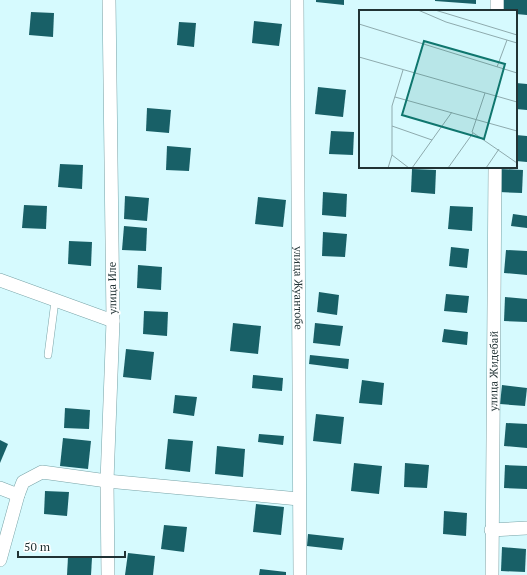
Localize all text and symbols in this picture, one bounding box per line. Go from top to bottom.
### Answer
inset map [359,10,517,168]
street label: улица Жуантобе [291,245,306,330]
street label: улица Иле [105,261,119,315]
street label: улица Жидебай [486,331,501,412]
scale bar [18,533,125,559]
text: 50 m [24,539,51,554]

